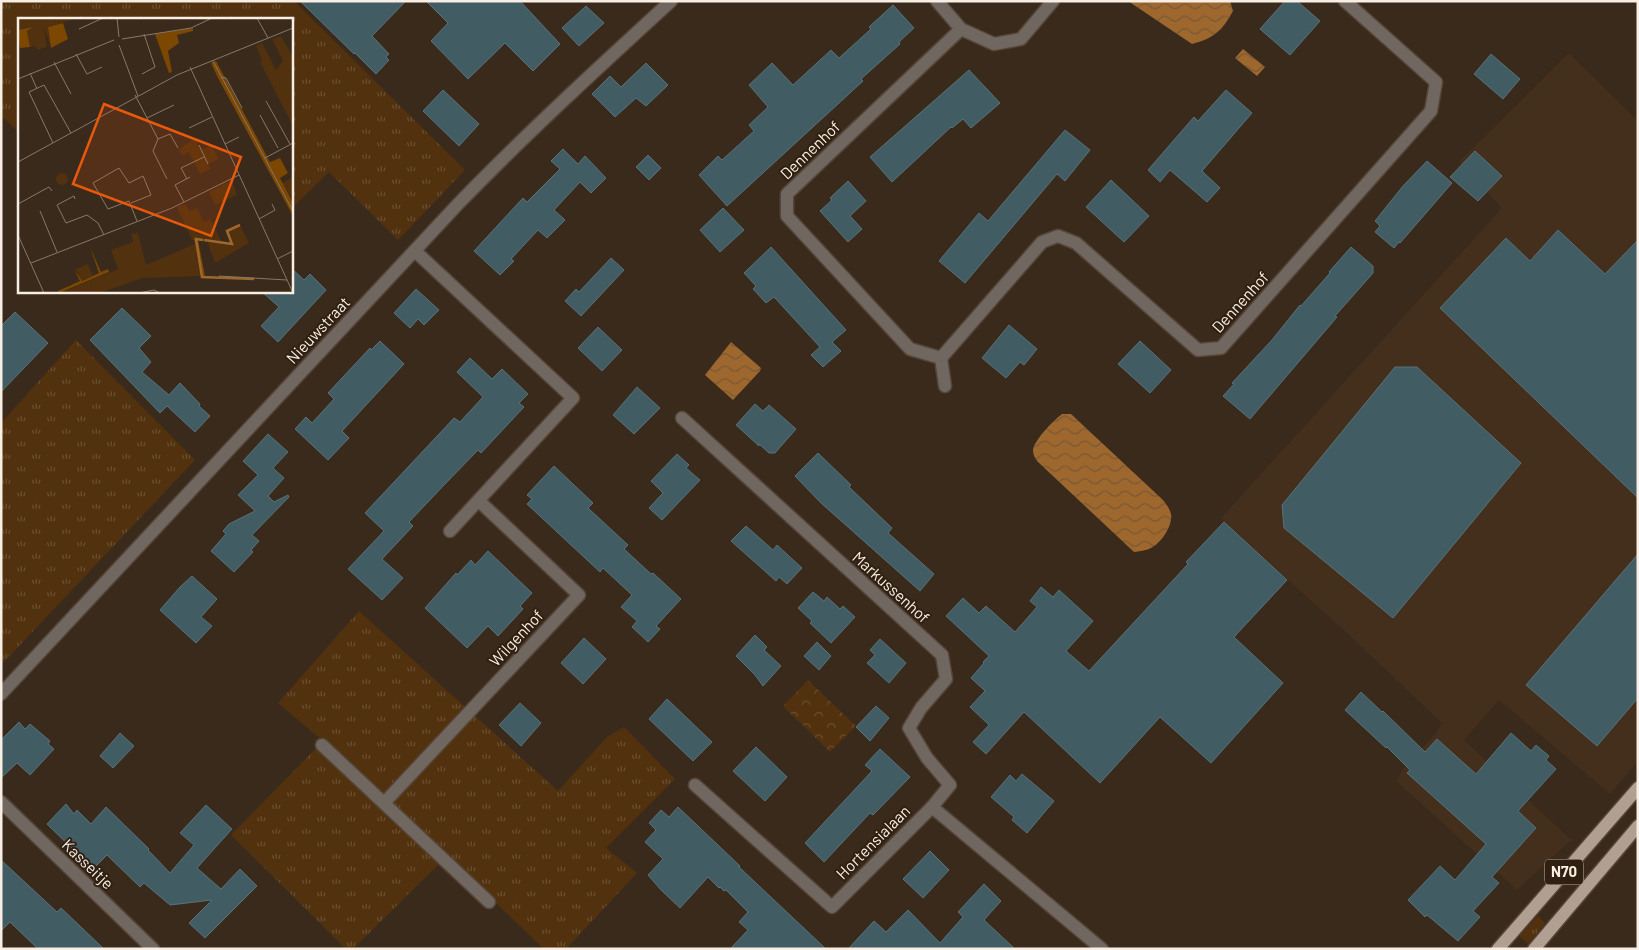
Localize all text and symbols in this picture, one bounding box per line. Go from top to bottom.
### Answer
inset map [18,18,292,292]
street label: Dennenhof [776,116,844,183]
street label: Dennenhof [1207,267,1272,336]
street label: Nieuwstraat [282,292,353,367]
street label: Markussenhof [849,547,934,626]
street label: Wilgenhof [485,605,547,670]
street label: Hortensialaan [832,801,914,883]
street label: Kasseitje [59,835,118,893]
road number: N70 [1545,860,1583,884]

